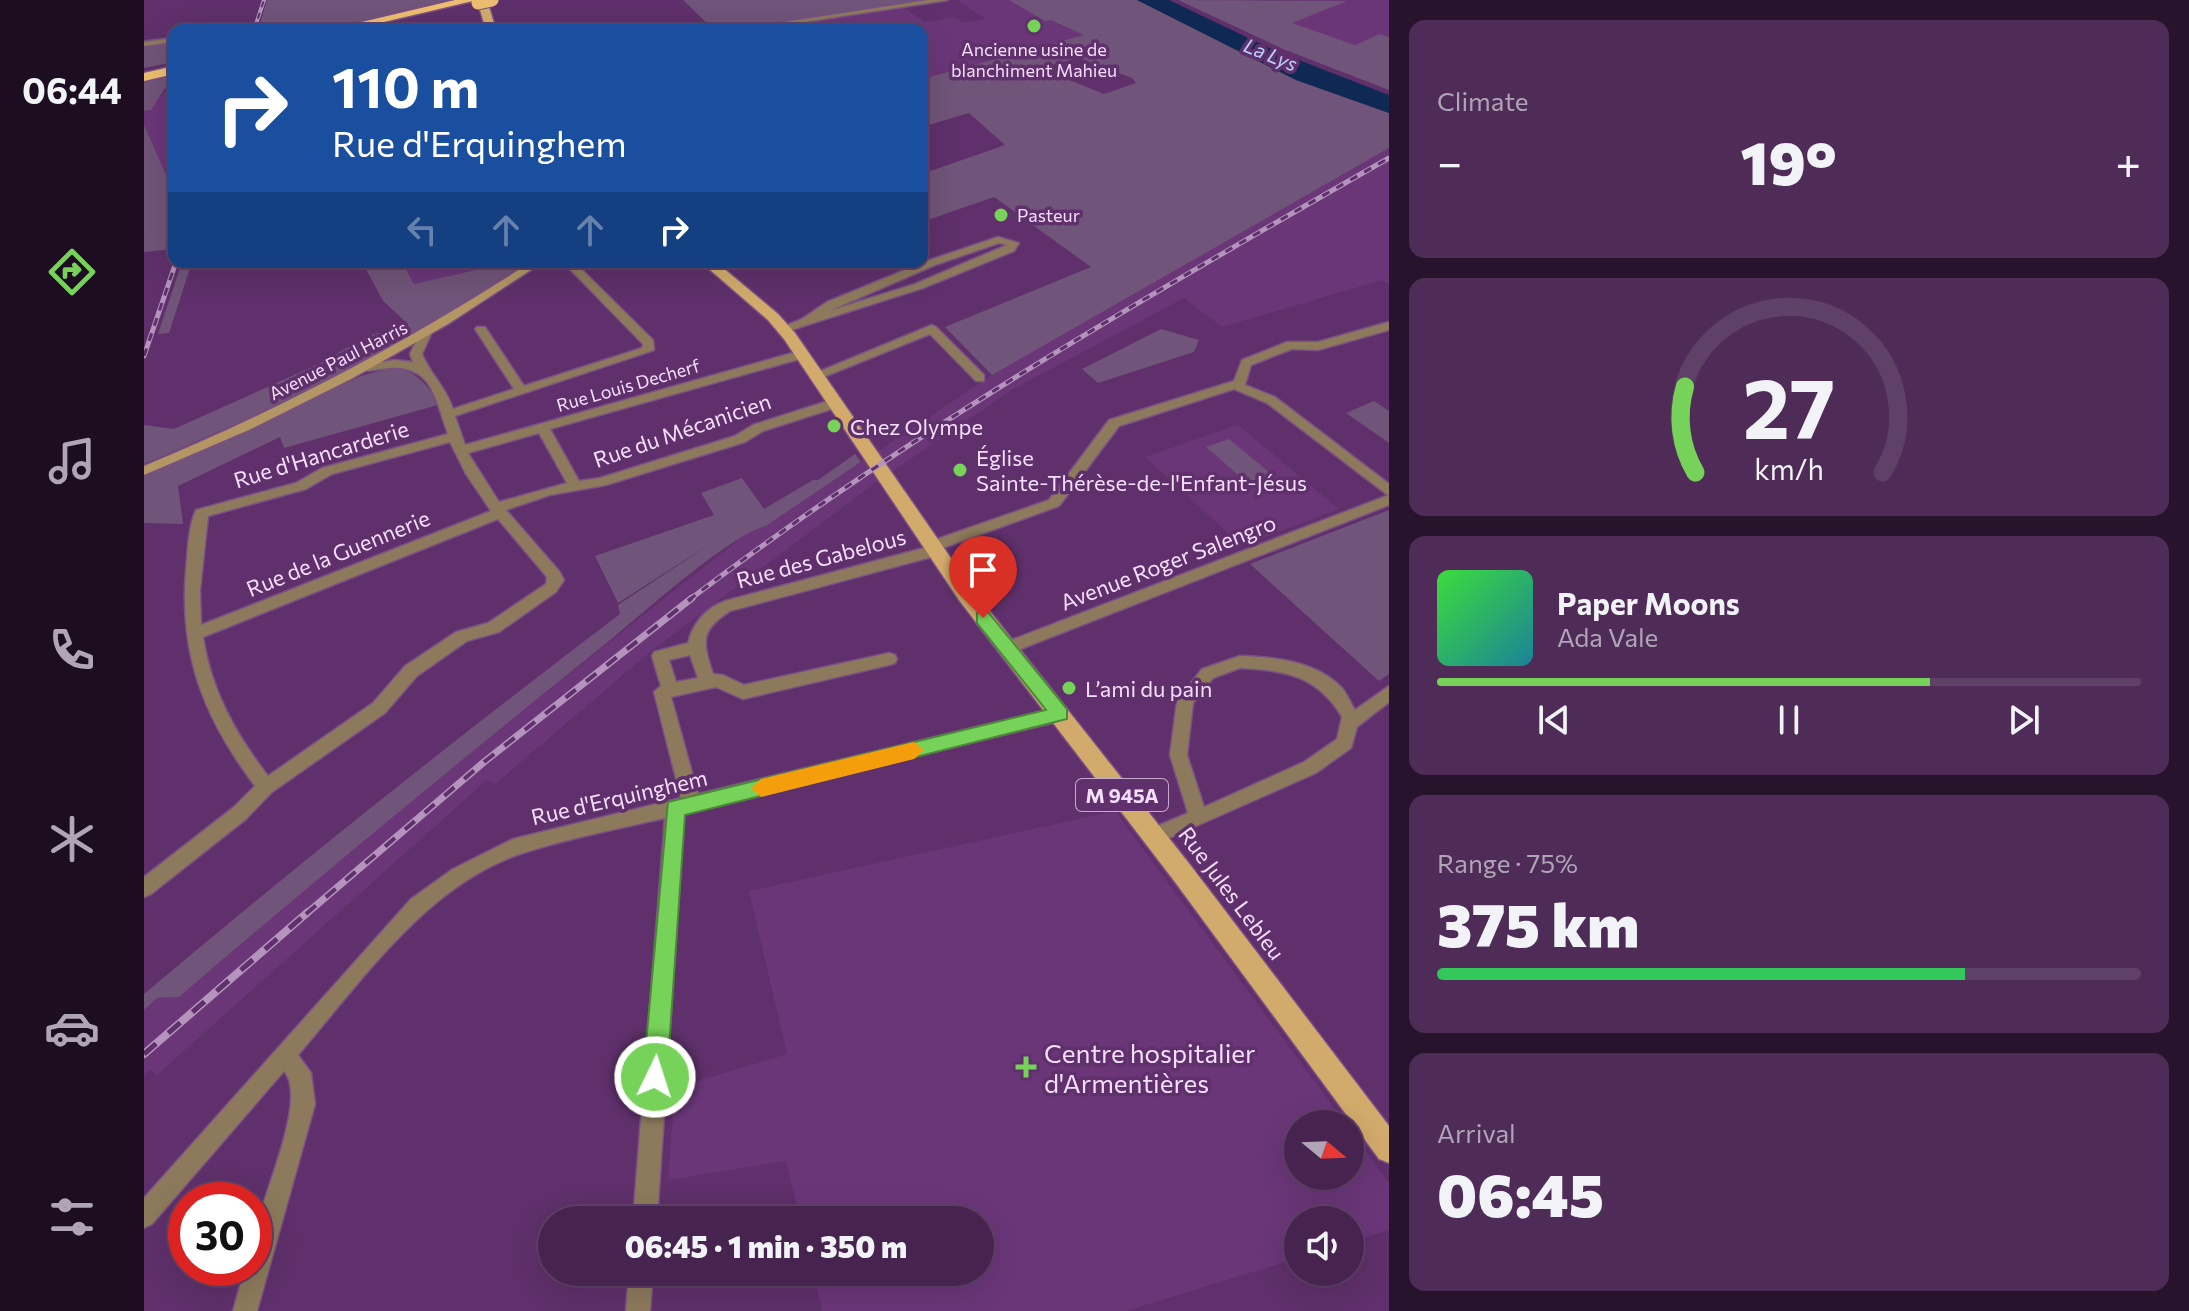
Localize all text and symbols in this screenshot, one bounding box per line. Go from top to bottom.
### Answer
marker: Ancienne usine de blanchiment Mahieu [1025,17,1043,35]
water label: La Lys [1241,32,1301,76]
place label: Ancienne usine de blanchiment Mahieu [951,38,1117,81]
text: 110 m [332,51,479,120]
icon: right [200,56,304,160]
text: 06:44 [22,67,122,111]
text: Climate [1437,85,1529,116]
text: Rue d'Erquinghem [332,120,627,164]
text: 19° [1740,124,1837,197]
text: − [1437,134,1462,188]
text: + [2115,134,2141,188]
place label: Pasteur [1017,204,1080,226]
marker: Pasteur [992,206,1010,224]
icon: left [400,208,444,252]
icon: ahead [484,208,528,252]
icon: ahead [568,208,612,252]
icon: right [652,208,696,252]
icon: directions [44,244,100,300]
street label: Avenue Paul Harris [265,316,411,404]
street label: Rue Louis Decherf [554,354,703,416]
text: 27 [1743,354,1835,456]
street label: Rue du Mécanicien [590,387,774,473]
place label: Chez Olympe [850,413,983,440]
street label: Rue d'Hancarderie [230,415,412,493]
marker: Chez Olympe [825,417,843,435]
icon: music [44,433,100,489]
place label: Église Sainte-Thérèse-de-l'Enfant-Jésus [976,444,1307,496]
text: km/h [1754,451,1824,486]
marker: Église Sainte-Thérèse-de-l'Enfant-Jésus [951,461,969,479]
street label: Rue de la Guennerie [242,504,434,602]
street label: Avenue Roger Salengro [1056,508,1280,616]
street label: Rue des Gabelous [733,522,909,594]
pin [949,536,1017,618]
icon: arrive [961,548,1005,592]
text: Paper Moons [1557,584,1740,621]
text: Ada Vale [1557,621,1658,652]
icon: phone [44,622,100,678]
place label: L’ami du pain [1085,675,1212,702]
marker: L’ami du pain [1060,679,1078,697]
icon: previous [1532,698,1576,742]
icon: pause [1767,698,1811,742]
icon: next [2002,698,2046,742]
street label: Rue d'Erquinghem [528,764,710,830]
road number: M 945A [1076,779,1168,811]
icon: climate [44,811,100,867]
street label: Rue Jules Lebleu [1173,821,1291,965]
text: Range · 75% [1437,847,1578,878]
text: 375 km [1437,886,1639,959]
icon: car [44,1000,100,1056]
position arrow [613,1035,697,1119]
place label: Centre hospitalier d'Armentières [1044,1037,1255,1098]
marker: Centre hospitalier d'Armentières [1015,1056,1037,1078]
north arrow [1284,1110,1364,1190]
map controls [1284,1110,1364,1286]
text: Arrival [1437,1117,1516,1148]
text: 06:45 [1437,1156,1604,1229]
speed limit sign: 30 [168,1182,272,1286]
icon: filters [44,1189,100,1245]
button: sound [1284,1206,1364,1286]
text: 06:45 · 1 min · 350 m [625,1227,907,1264]

